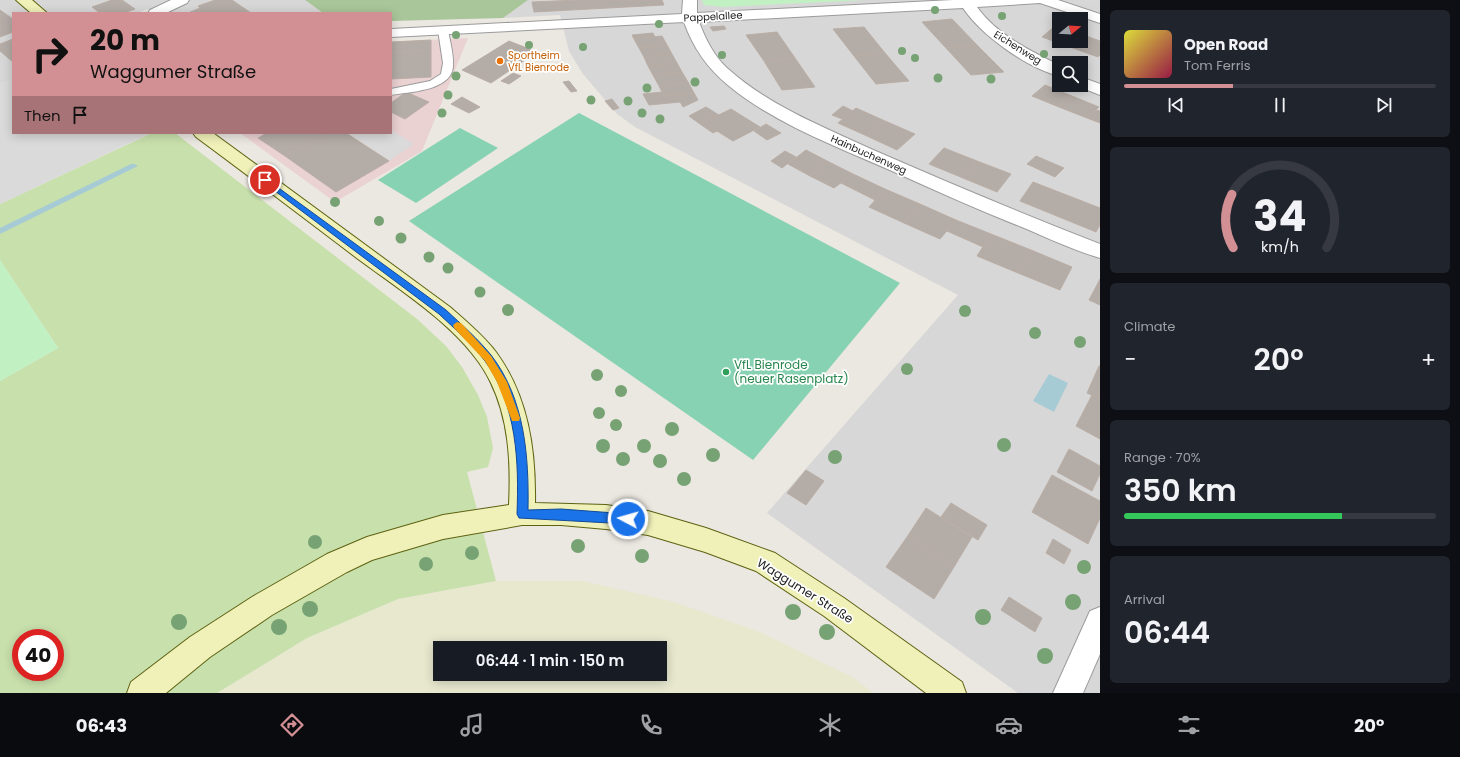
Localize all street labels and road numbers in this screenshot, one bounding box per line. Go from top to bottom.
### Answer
street label: Pappelallee [683,7,743,26]
street label: Eichenweg [991,27,1045,68]
street label: Hainbuchenweg [828,131,909,178]
street label: Waggumer Straße [754,554,857,627]

